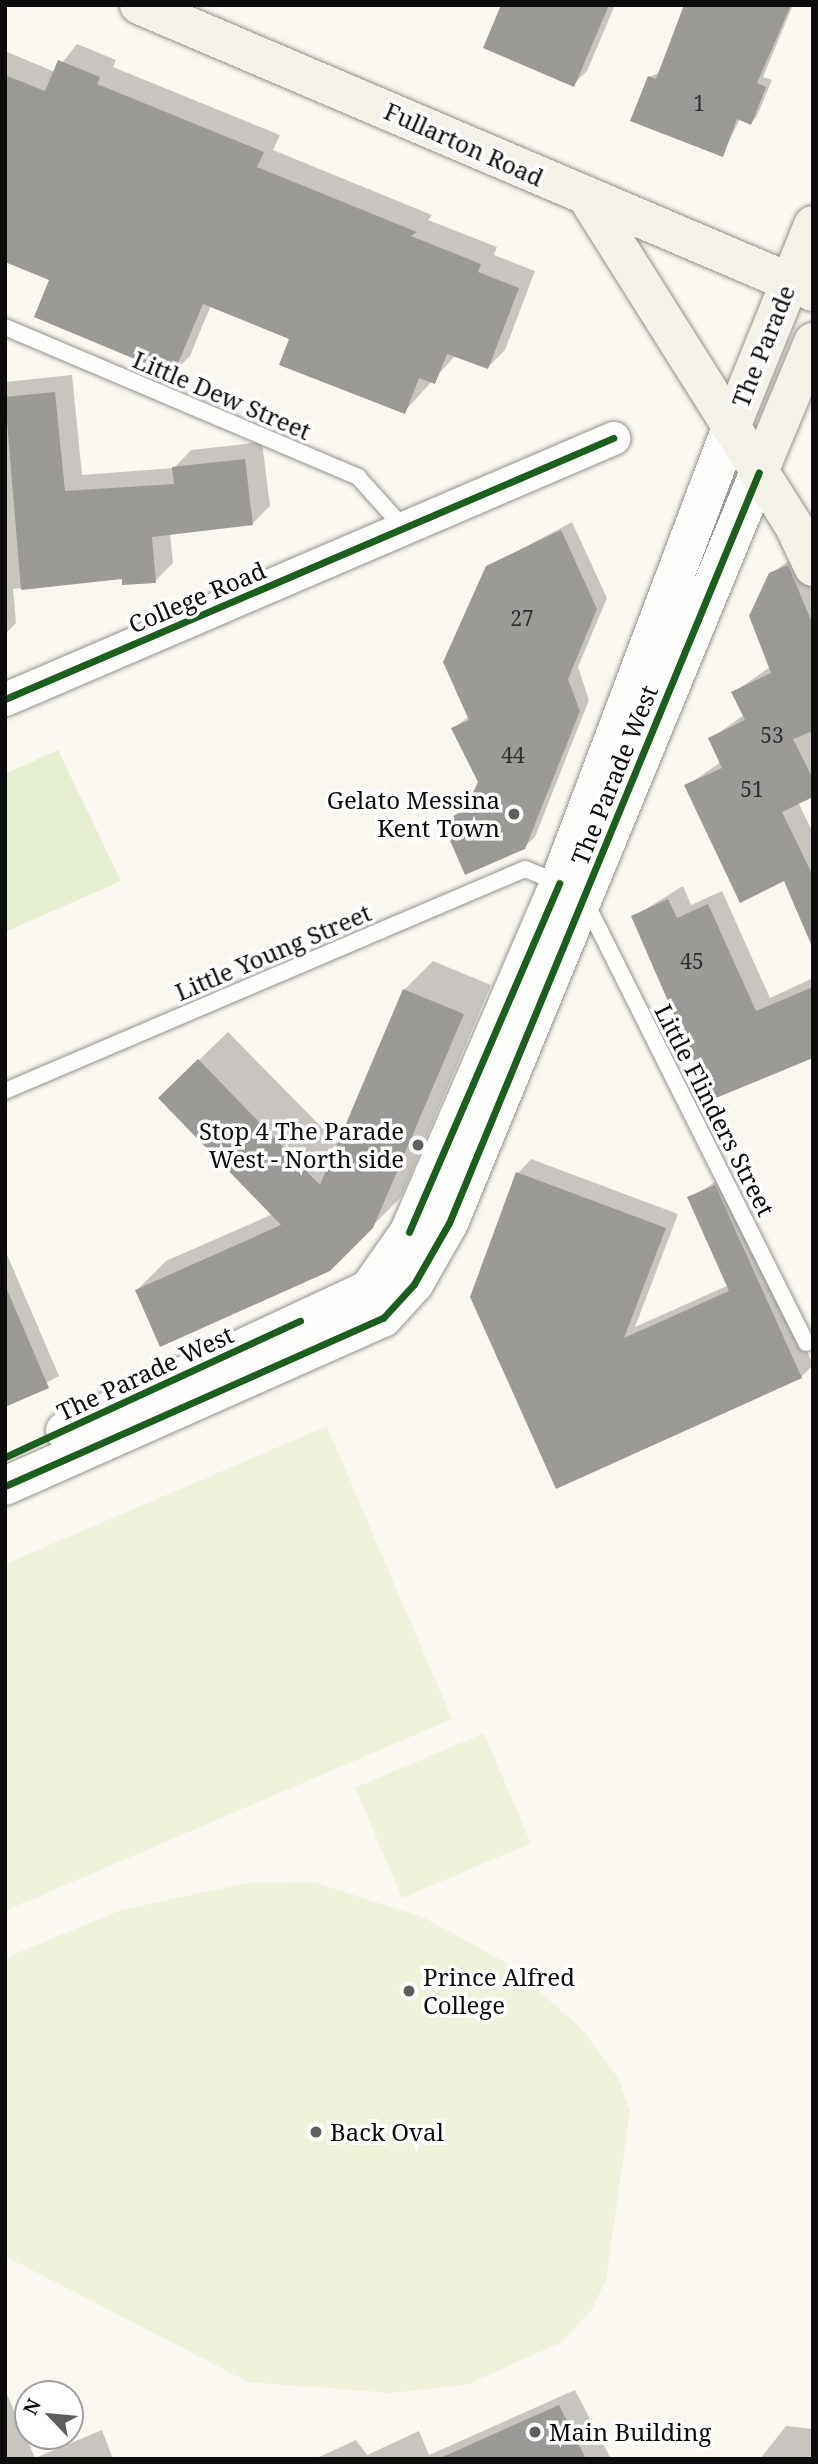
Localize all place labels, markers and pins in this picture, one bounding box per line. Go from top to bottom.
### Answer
place label: Gelato Messina Kent Town [327,786,500,842]
marker: Gelato Messina Kent Town [506,806,522,822]
place label: Stop 4 The Parade West - North side [199,1117,404,1173]
marker: Stop 4 The Parade West - North side [410,1137,426,1153]
place label: Prince Alfred College [423,1963,575,2019]
marker: Prince Alfred College [401,1983,417,1999]
place label: Back Oval [330,2118,444,2146]
marker: Back Oval [308,2124,324,2140]
place label: Main Building [549,2418,711,2446]
marker: Main Building [527,2424,543,2440]

